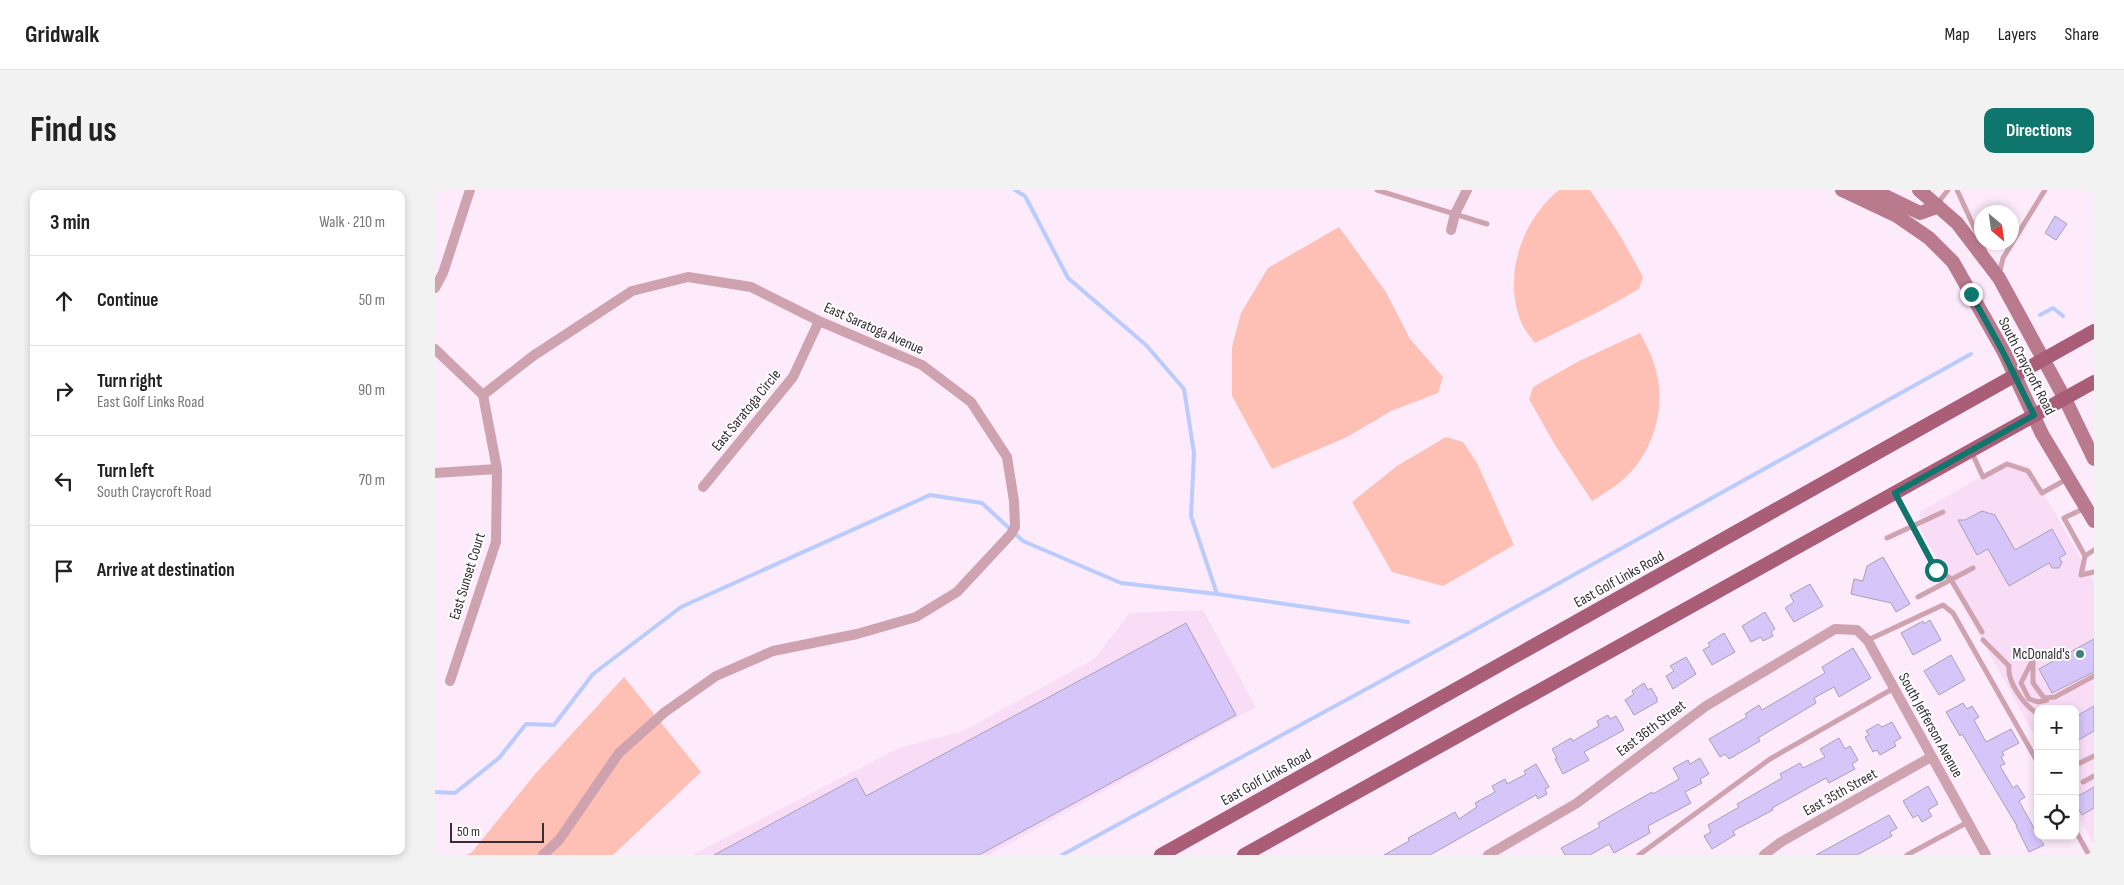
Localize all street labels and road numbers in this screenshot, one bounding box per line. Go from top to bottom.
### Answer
street label: East Saratoga Avenue [821,298,927,359]
street label: South Craycroft Road [1994,314,2059,418]
street label: East Saratoga Circle [708,366,785,455]
street label: East Sunset Court [445,530,490,622]
street label: East Golf Links Road [1571,547,1668,612]
street label: South Jefferson Avenue [1894,670,1967,781]
street label: East 36th Street [1613,696,1690,761]
street label: East Golf Links Road [1218,745,1315,810]
street label: East 35th Street [1800,764,1881,820]

